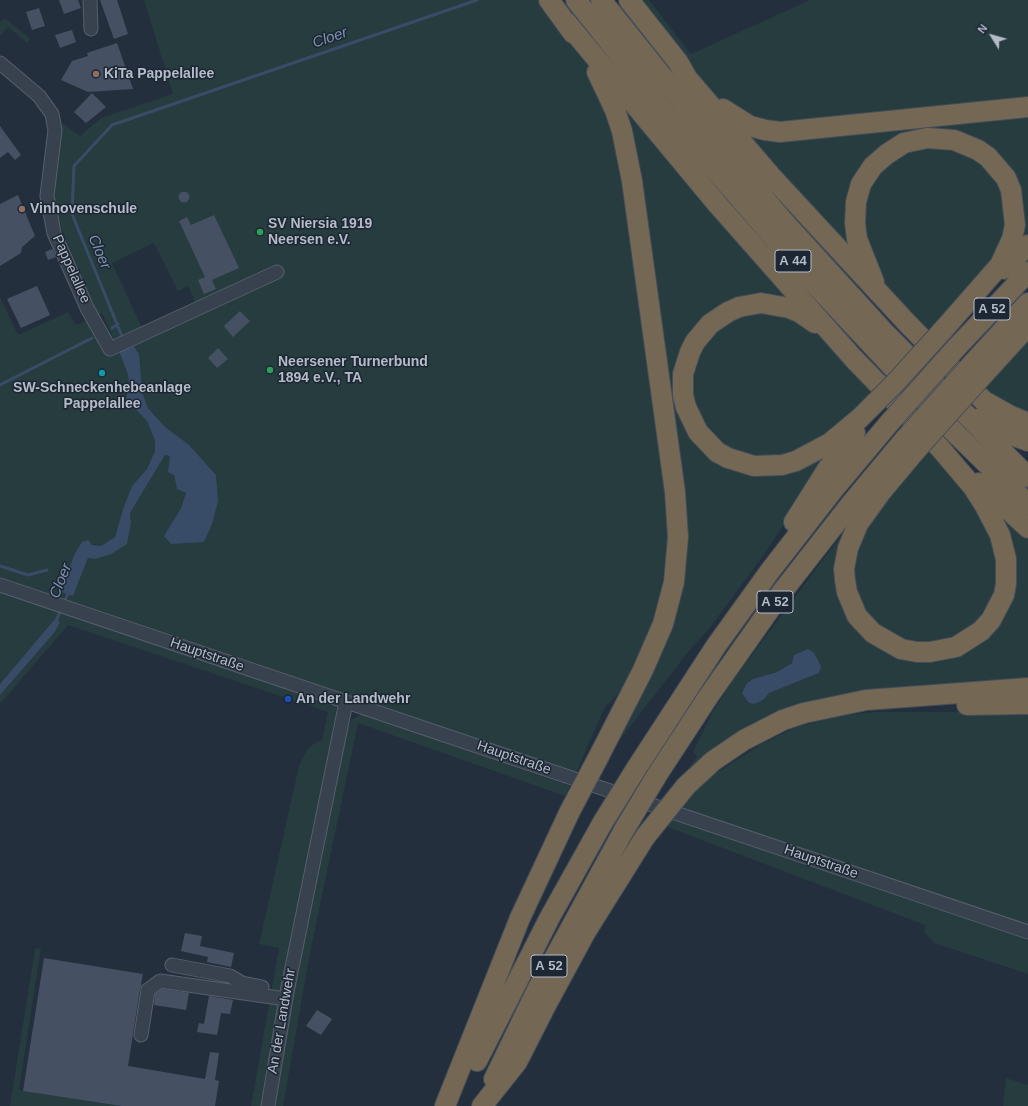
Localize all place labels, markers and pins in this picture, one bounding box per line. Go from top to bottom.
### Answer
place label: KiTa Pappelallee [104,66,214,82]
marker: KiTa Pappelallee [91,69,101,79]
place label: Vinhovenschule [30,201,137,217]
marker: Vinhovenschule [17,204,27,214]
place label: SV Niersia 1919 Neersen e.V. [268,216,372,248]
marker: SV Niersia 1919 Neersen e.V. [255,227,265,237]
place label: Neersener Turnerbund 1894 e.V., TA [278,354,428,386]
marker: Neersener Turnerbund 1894 e.V., TA [265,365,275,375]
marker: SW-Schneckenhebeanlage Pappelallee [97,368,107,378]
place label: SW-Schneckenhebeanlage Pappelallee [13,380,191,412]
place label: An der Landwehr [296,691,410,707]
marker: An der Landwehr [283,694,293,704]

